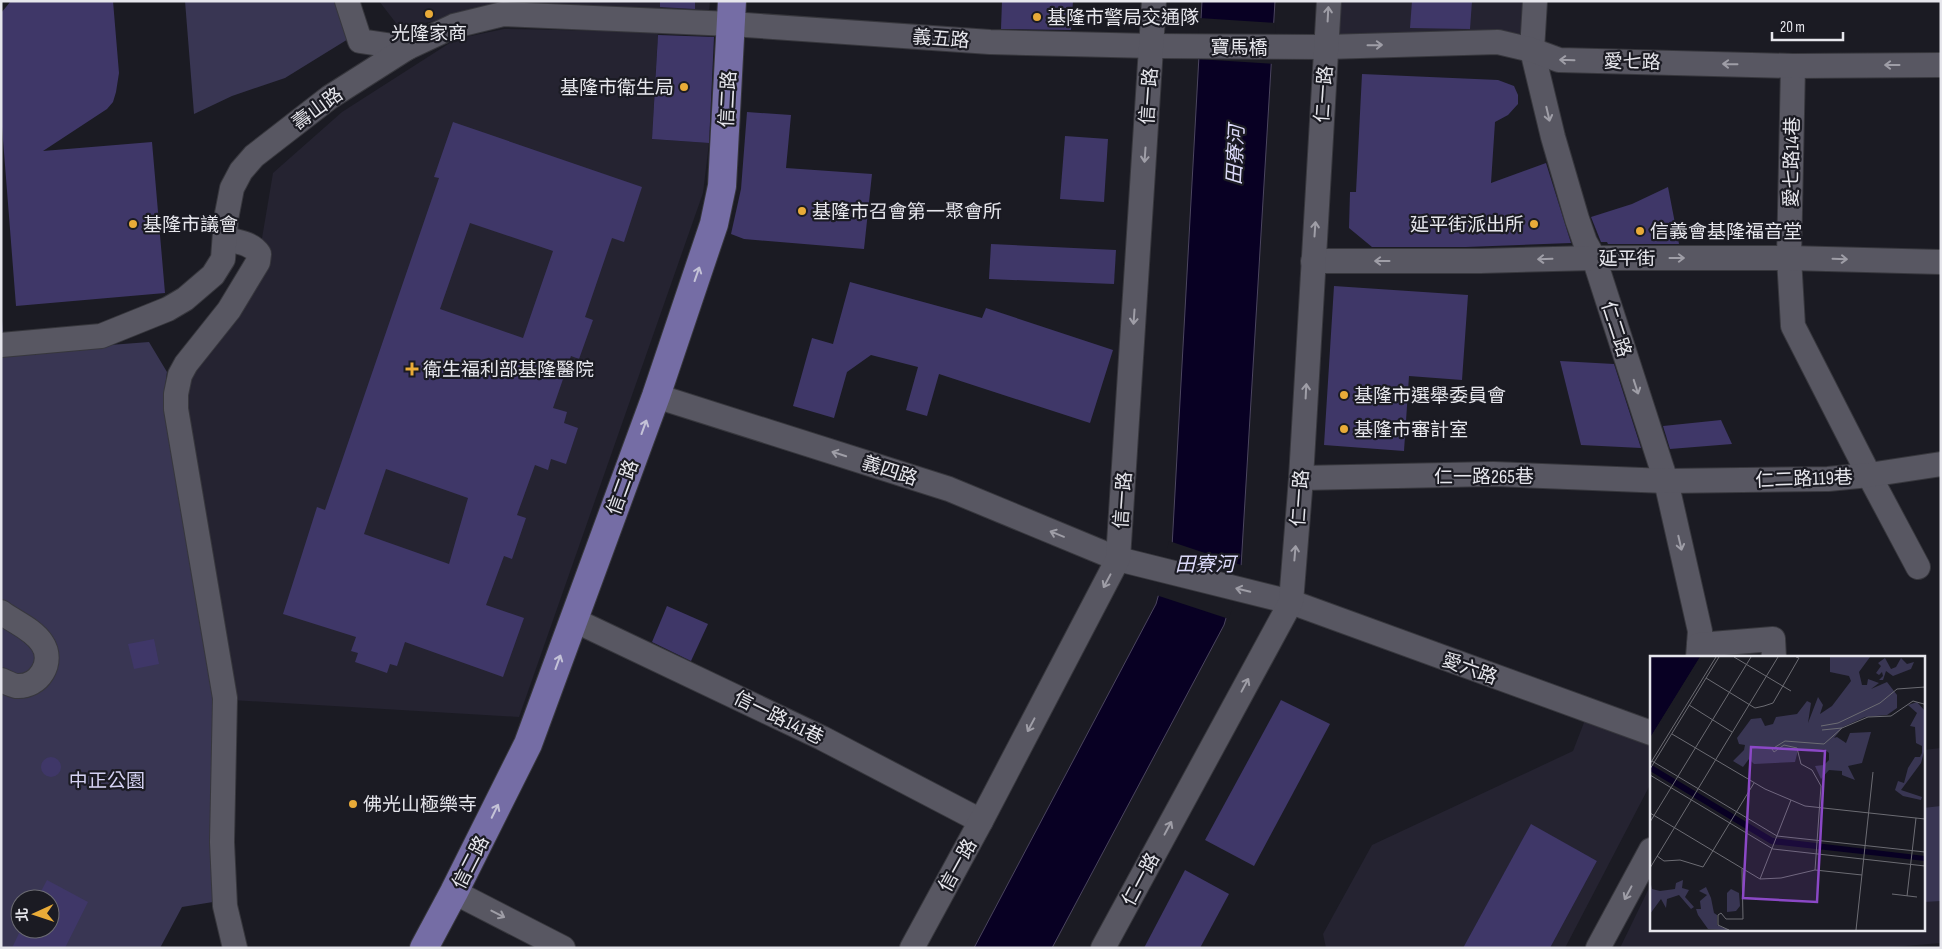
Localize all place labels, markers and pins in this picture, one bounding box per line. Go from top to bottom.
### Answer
place label: 基隆市警局交通隊 [1047,7,1199,30]
marker: 光隆家商 [423,8,435,20]
marker: 基隆市警局交通隊 [1031,11,1043,23]
place label: 光隆家商 [391,23,467,46]
place label: 基隆市衛生局 [560,77,674,100]
marker: 基隆市衛生局 [678,81,690,93]
place label: 基隆市召會第一聚會所 [812,201,1002,224]
marker: 基隆市召會第一聚會所 [796,205,808,217]
place label: 基隆市議會 [143,214,238,237]
place label: 延平街派出所 [1410,214,1524,237]
marker: 基隆市議會 [127,218,139,230]
marker: 延平街派出所 [1528,218,1540,230]
place label: 信義會基隆福音堂 [1650,221,1802,244]
marker: 信義會基隆福音堂 [1634,225,1646,237]
place label: 衛生福利部基隆醫院 [423,359,594,382]
marker: 衛生福利部基隆醫院 [405,362,419,376]
place label: 基隆市選舉委員會 [1354,385,1506,408]
marker: 基隆市選舉委員會 [1338,389,1350,401]
place label: 基隆市審計室 [1354,419,1468,442]
marker: 基隆市審計室 [1338,423,1350,435]
place label: 佛光山極樂寺 [363,794,477,817]
marker: 佛光山極樂寺 [347,798,359,810]

